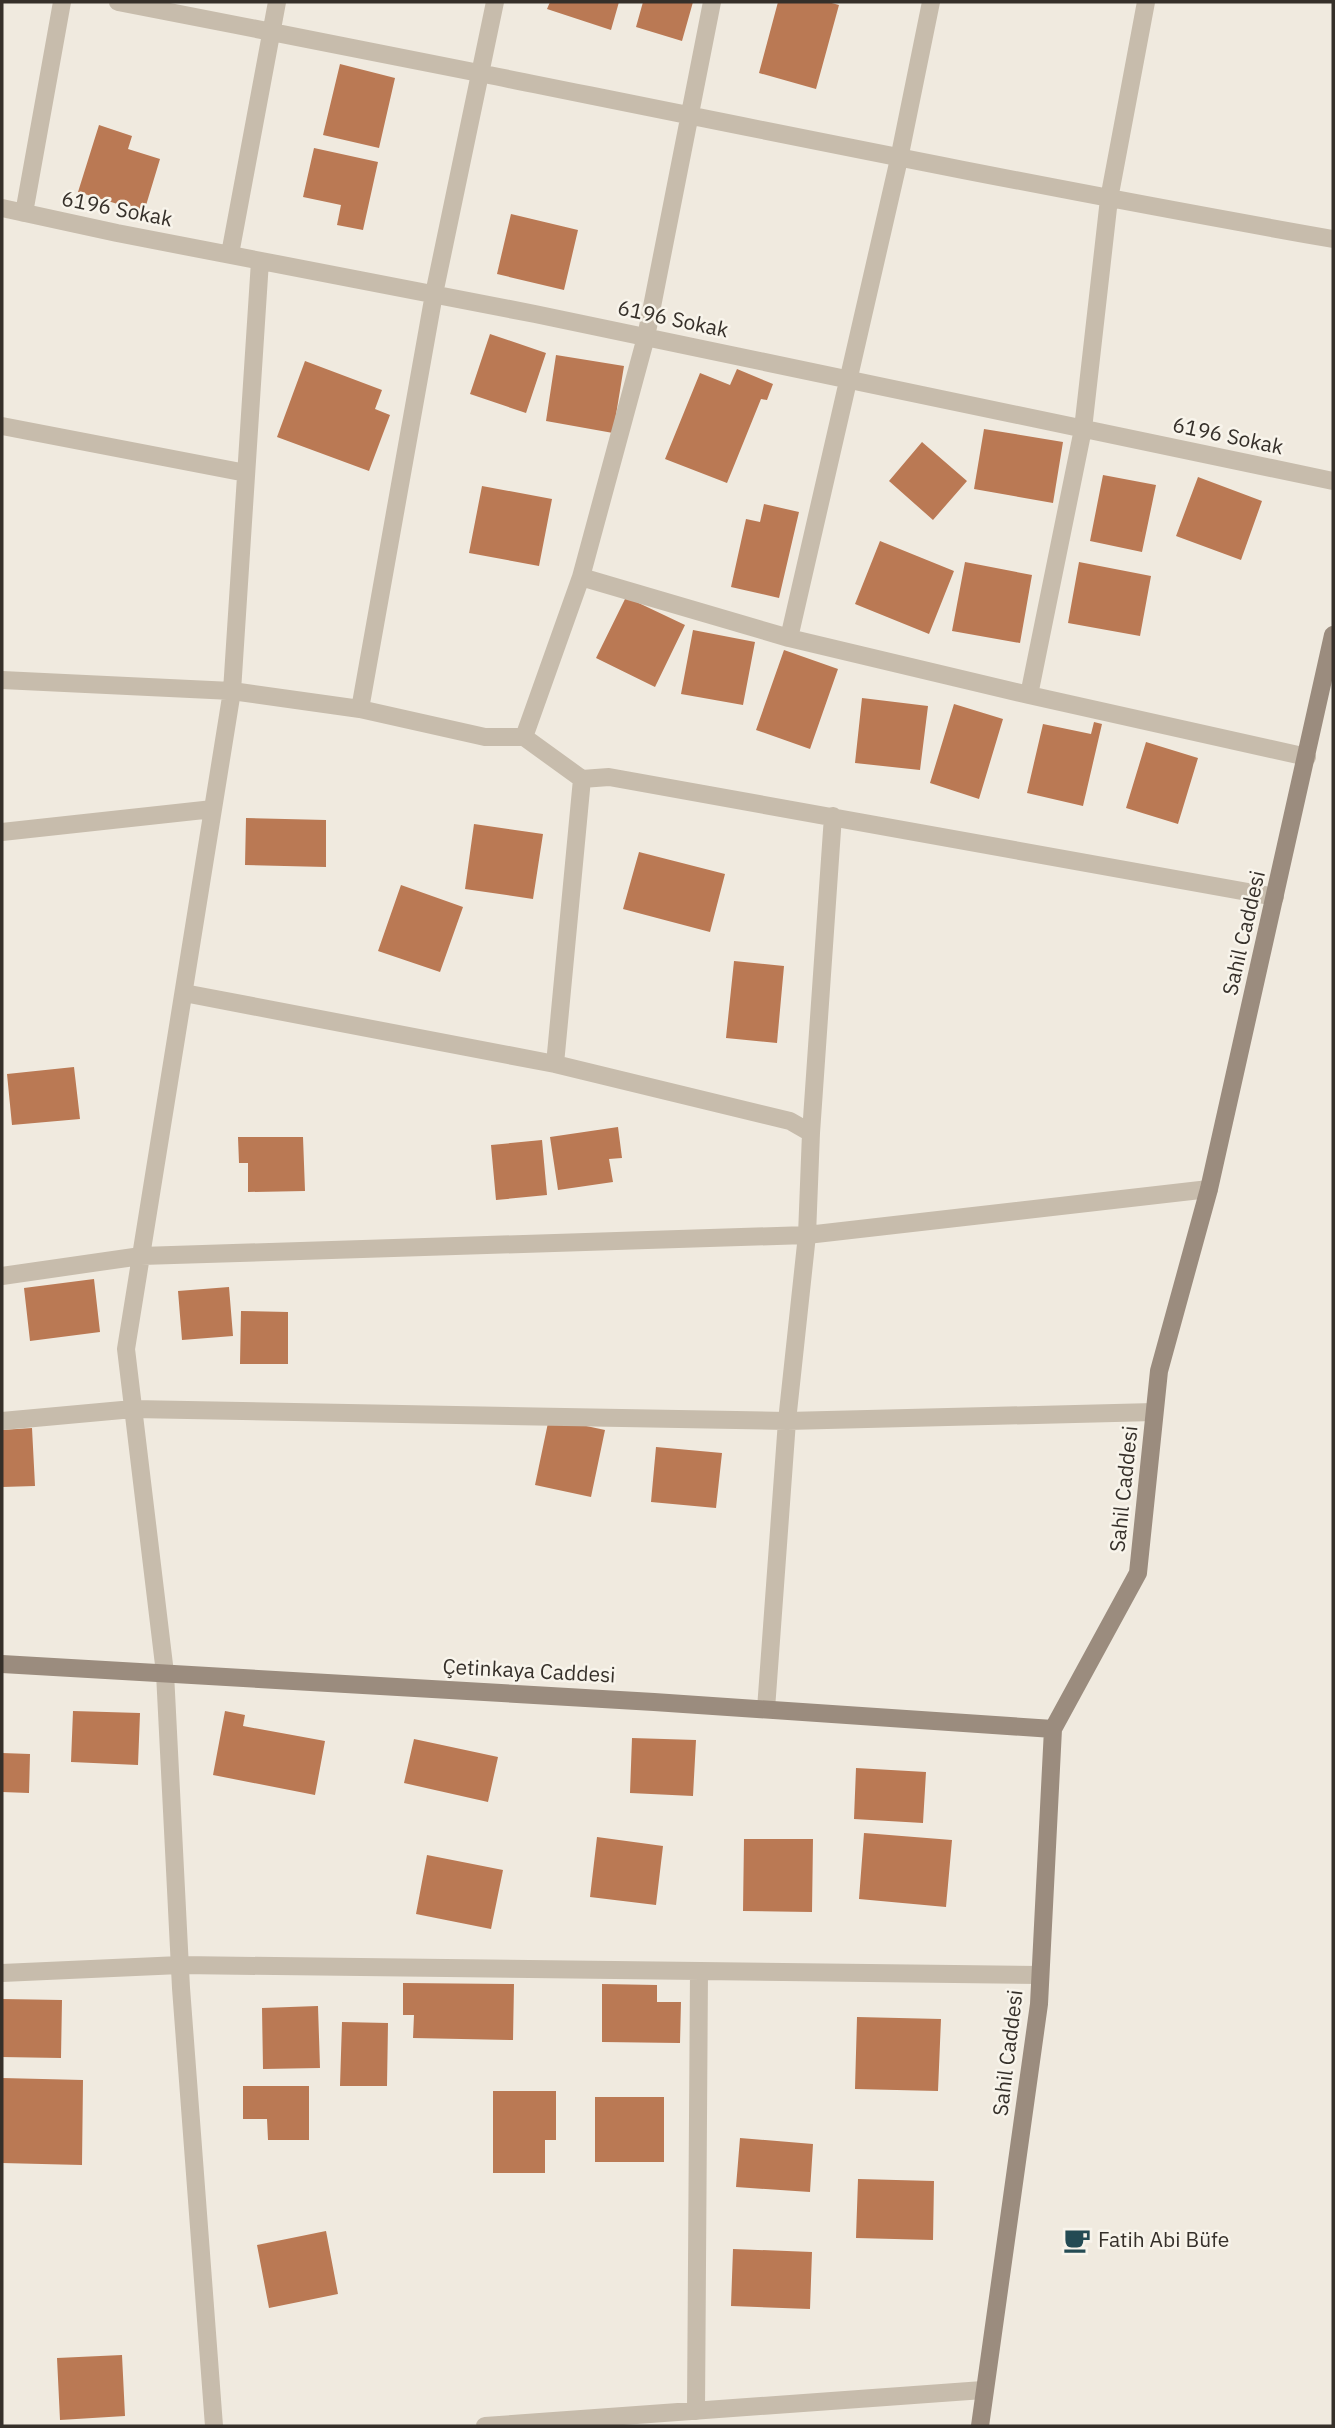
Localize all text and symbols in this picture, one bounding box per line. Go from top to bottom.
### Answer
street label: 6196 Sokak [59,184,175,233]
street label: 6196 Sokak [615,293,731,343]
street label: 6196 Sokak [1170,410,1286,460]
street label: Sahil Caddesi [1215,868,1271,998]
street label: Sahil Caddesi [1102,1424,1144,1553]
street label: Çetinkaya Caddesi [442,1651,616,1689]
street label: Sahil Caddesi [985,1988,1029,2118]
cafe icon: Fatih Abi Büfe [1062,2225,1092,2255]
place label: Fatih Abi Büfe [1098,2225,1229,2253]

